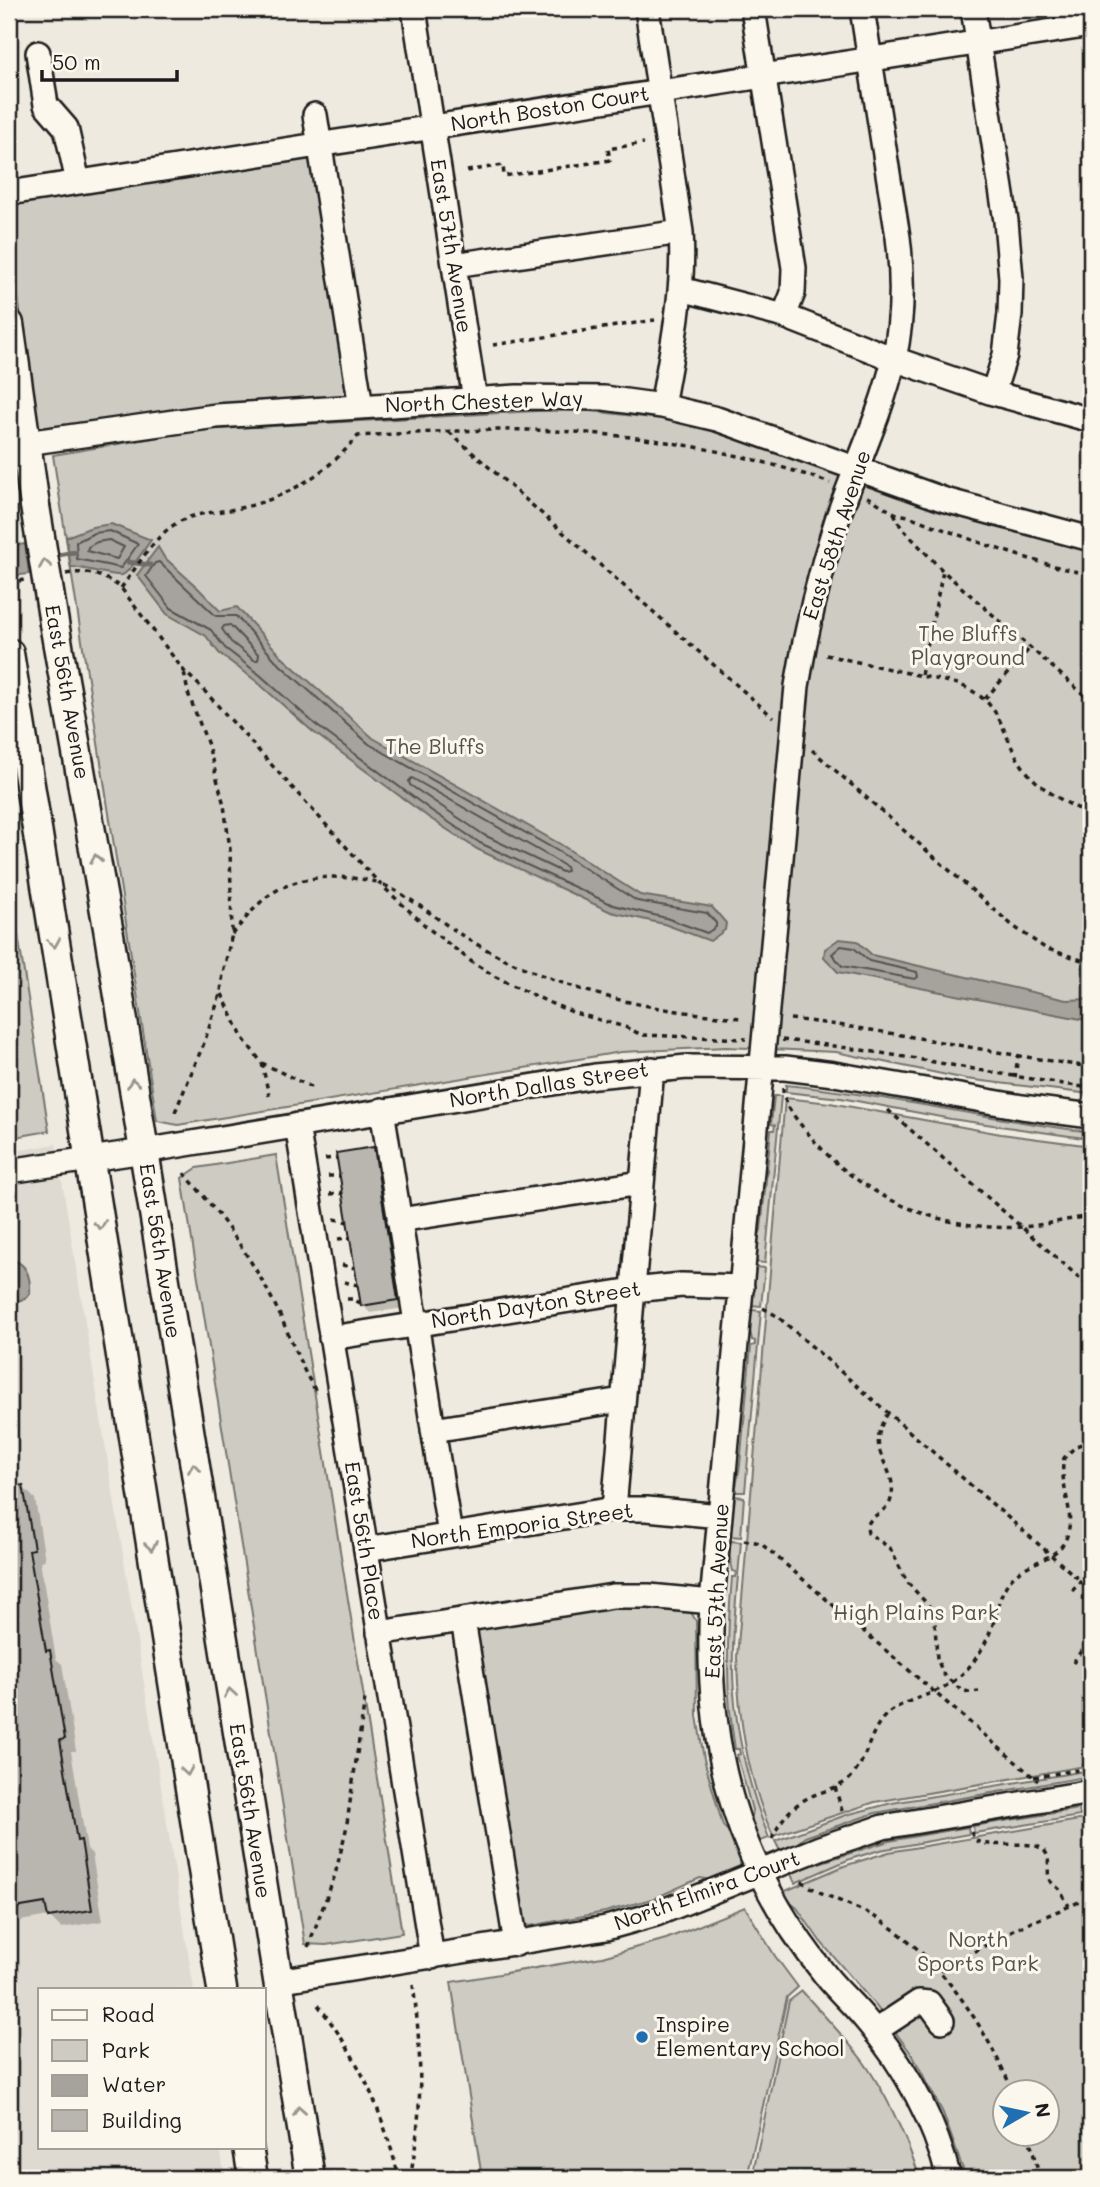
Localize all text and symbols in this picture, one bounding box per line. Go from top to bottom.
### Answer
scale bar [42,38,177,82]
text: 50 m [52,48,101,75]
street label: North Boston Court [449,78,651,137]
street label: East 57th Avenue [425,157,480,335]
street label: North Chester Way [384,384,584,417]
street label: East 58th Avenue [795,446,876,623]
one-way arrow [38,559,53,570]
street label: East 56th Avenue [40,602,97,781]
park label: The Bluffs Playground [911,619,1025,670]
park label: The Bluffs [385,732,485,759]
one-way arrow [89,853,104,865]
one-way arrow [46,937,61,949]
street label: North Dallas Street [447,1054,650,1113]
one-way arrow [125,1077,140,1089]
street label: East 56th Avenue [134,1161,189,1340]
one-way arrow [92,1219,107,1231]
street label: North Dayton Street [429,1274,642,1333]
street label: East 56th Place [340,1459,391,1622]
one-way arrow [187,1463,202,1474]
street label: North Emporia Street [409,1496,635,1553]
street label: East 57th Avenue [697,1502,734,1679]
one-way arrow [143,1540,158,1552]
park label: High Plains Park [833,1598,999,1625]
one-way arrow [223,1687,238,1699]
street label: East 56th Avenue [224,1721,279,1900]
one-way arrow [179,1765,194,1777]
street label: North Elmira Court [610,1843,803,1936]
park label: North Sports Park [917,1925,1039,1976]
legend [38,1988,266,2148]
text: Road [102,2000,154,2027]
place label: Inspire Elementary School [656,2010,844,2061]
marker: Inspire Elementary School [634,2029,650,2045]
text: Park [102,2036,150,2063]
text: Water [102,2070,166,2097]
north arrow [992,2078,1062,2148]
text: N [1030,2101,1057,2119]
one-way arrow [292,2105,307,2117]
text: Building [102,2106,182,2133]

